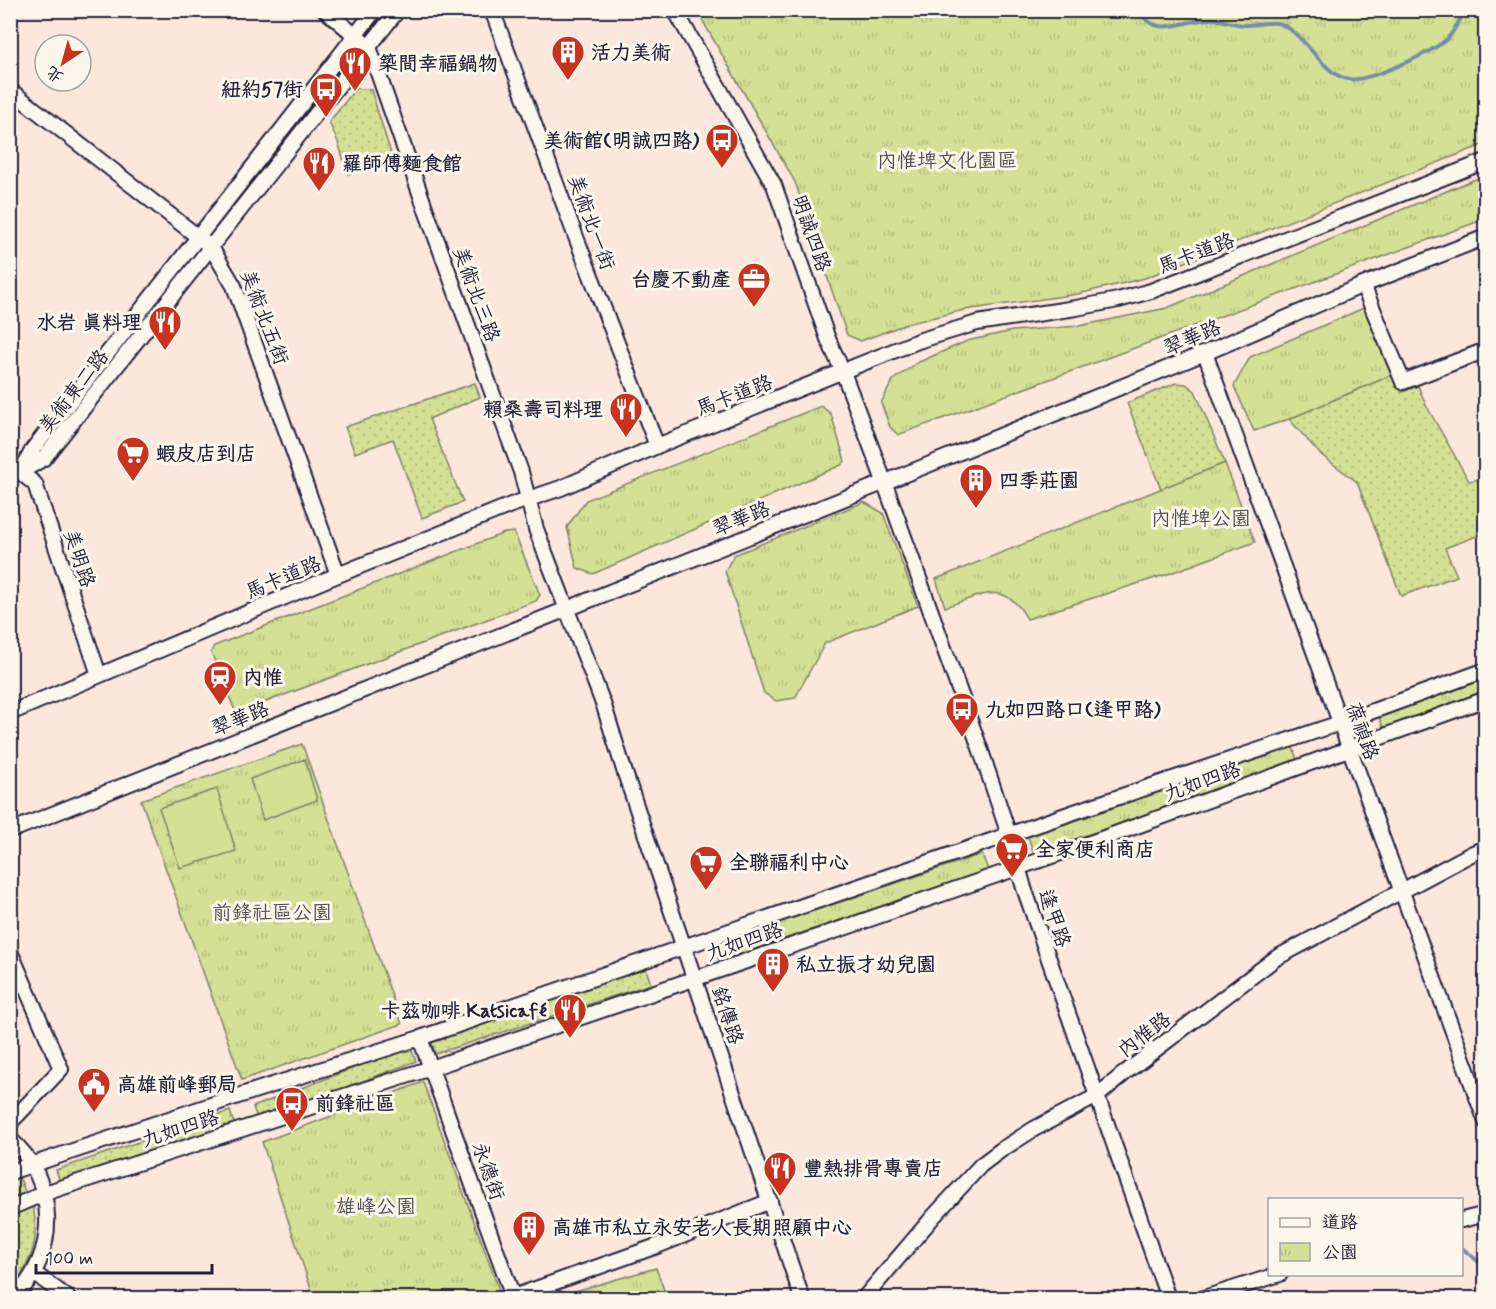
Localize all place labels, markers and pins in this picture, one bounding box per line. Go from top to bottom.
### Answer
building icon: 活力美術 [550,34,586,81]
place label: 活力美術 [591,40,671,67]
restaurant icon: 築間幸福鍋物 [337,45,373,92]
place label: 築間幸福鍋物 [378,51,498,78]
bus stop icon: 紐約57街 [308,71,344,118]
place label: 紐約57街 [221,77,303,104]
bus stop icon: 美術館(明誠四路) [704,122,740,169]
place label: 美術館(明誠四路) [543,128,700,155]
restaurant icon: 羅師傅麵食館 [301,145,337,192]
place label: 羅師傅麵食館 [342,151,462,178]
office icon: 台慶不動產 [736,261,772,308]
place label: 台慶不動產 [631,267,731,294]
restaurant icon: 水岩 真料理 [147,304,183,351]
place label: 水岩 真料理 [37,310,142,337]
restaurant icon: 賴桑壽司料理 [608,391,644,438]
place label: 賴桑壽司料理 [483,397,603,424]
supermarket icon: 蝦皮店到店 [115,435,151,482]
place label: 蝦皮店到店 [156,441,256,468]
building icon: 四季莊園 [958,462,994,509]
place label: 四季莊園 [999,468,1079,495]
station icon: 內惟 [202,659,238,706]
place label: 內惟 [243,665,283,692]
bus stop icon: 九如四路口(逢甲路) [944,691,980,738]
place label: 九如四路口(逢甲路) [985,697,1162,724]
supermarket icon: 全家便利商店 [994,831,1030,878]
place label: 全家便利商店 [1035,837,1155,864]
supermarket icon: 全聯福利中心 [688,844,724,891]
place label: 全聯福利中心 [729,850,849,877]
building icon: 私立振才幼兒園 [755,946,791,993]
place label: 私立振才幼兒園 [796,952,936,979]
restaurant icon: 卡茲咖啡 Katsicafé [552,992,588,1039]
place label: 卡茲咖啡 Katsicafé [381,998,547,1025]
public building icon: 高雄前峰郵局 [76,1066,112,1113]
place label: 高雄前峰郵局 [117,1072,237,1099]
bus stop icon: 前鋒社區 [274,1085,310,1132]
place label: 前鋒社區 [315,1091,395,1118]
restaurant icon: 豐熱排骨專賣店 [762,1150,798,1197]
place label: 豐熱排骨專賣店 [803,1156,943,1183]
building icon: 高雄市私立永安老人長期照顧中心 [511,1209,547,1256]
place label: 高雄市私立永安老人長期照顧中心 [552,1215,852,1242]

